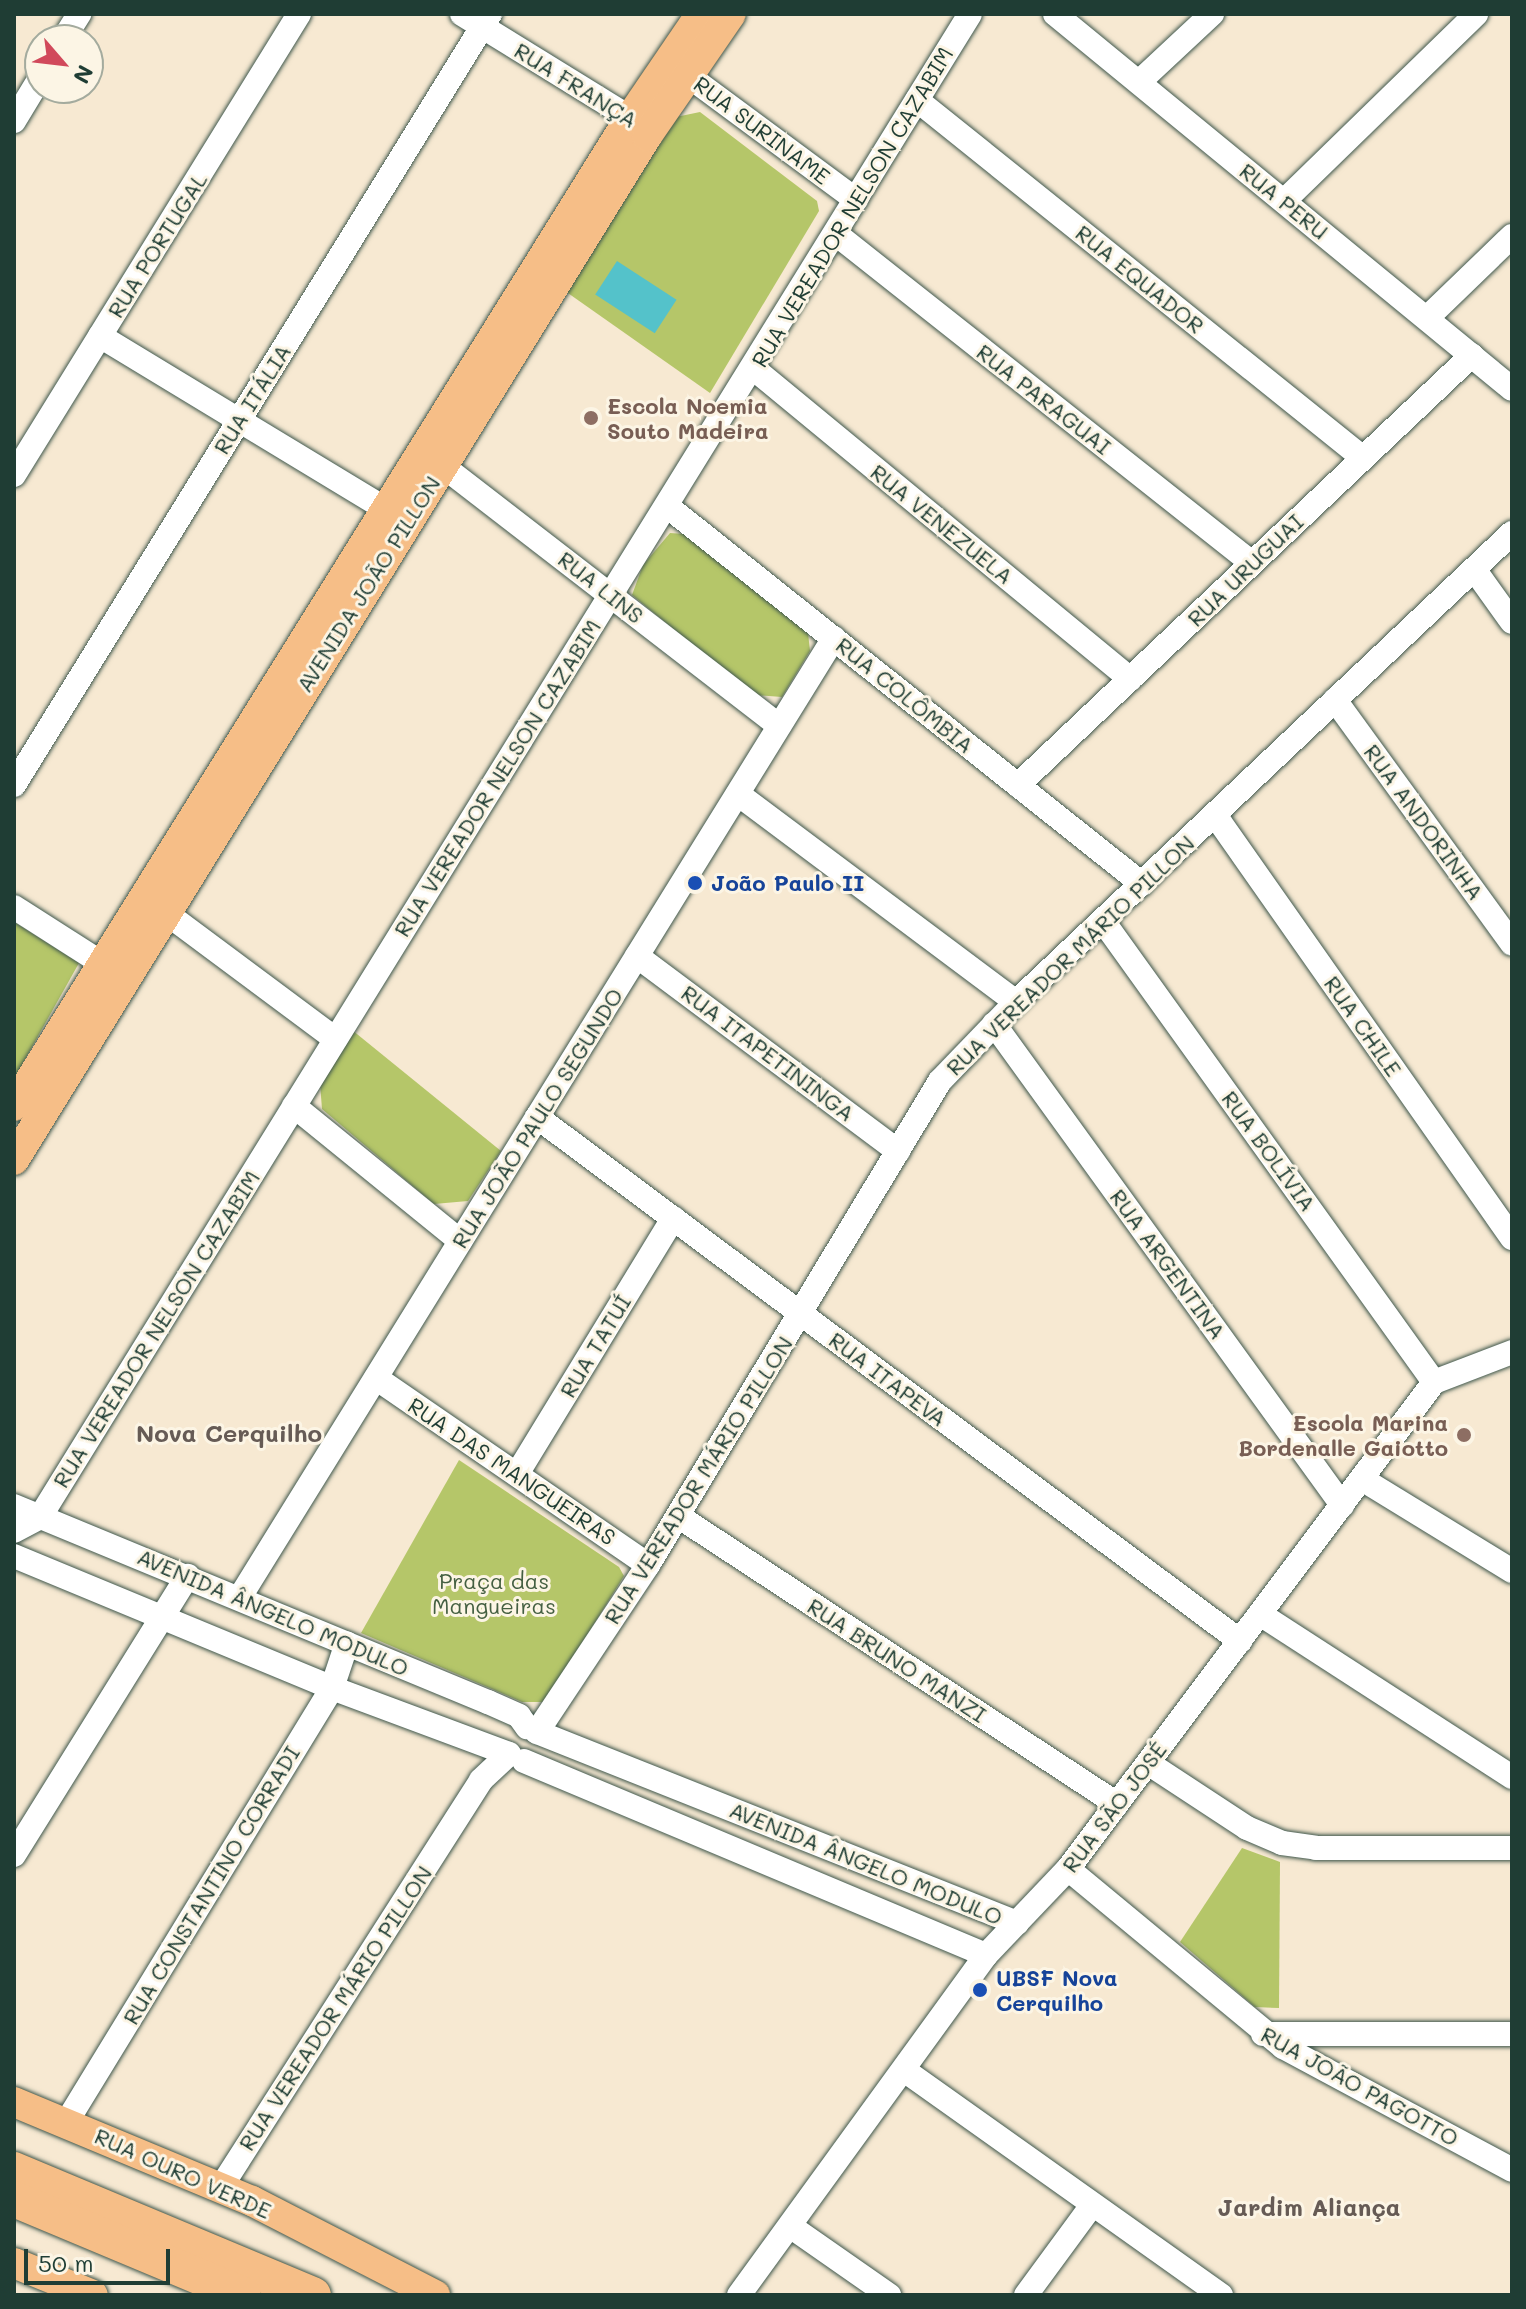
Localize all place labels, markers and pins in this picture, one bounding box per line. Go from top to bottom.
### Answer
place label: Escola Noemia Souto Madeira [607,392,769,444]
marker: Escola Noemia Souto Madeira [582,409,600,427]
place label: João Paulo II [711,870,864,896]
marker: João Paulo II [686,874,704,892]
place label: Escola Marina Bordenalle Gaiotto [1238,1409,1448,1460]
marker: Escola Marina Bordenalle Gaiotto [1455,1426,1473,1444]
place label: UBSF Nova Cerquilho [996,1964,1118,2016]
marker: UBSF Nova Cerquilho [971,1981,989,1999]

